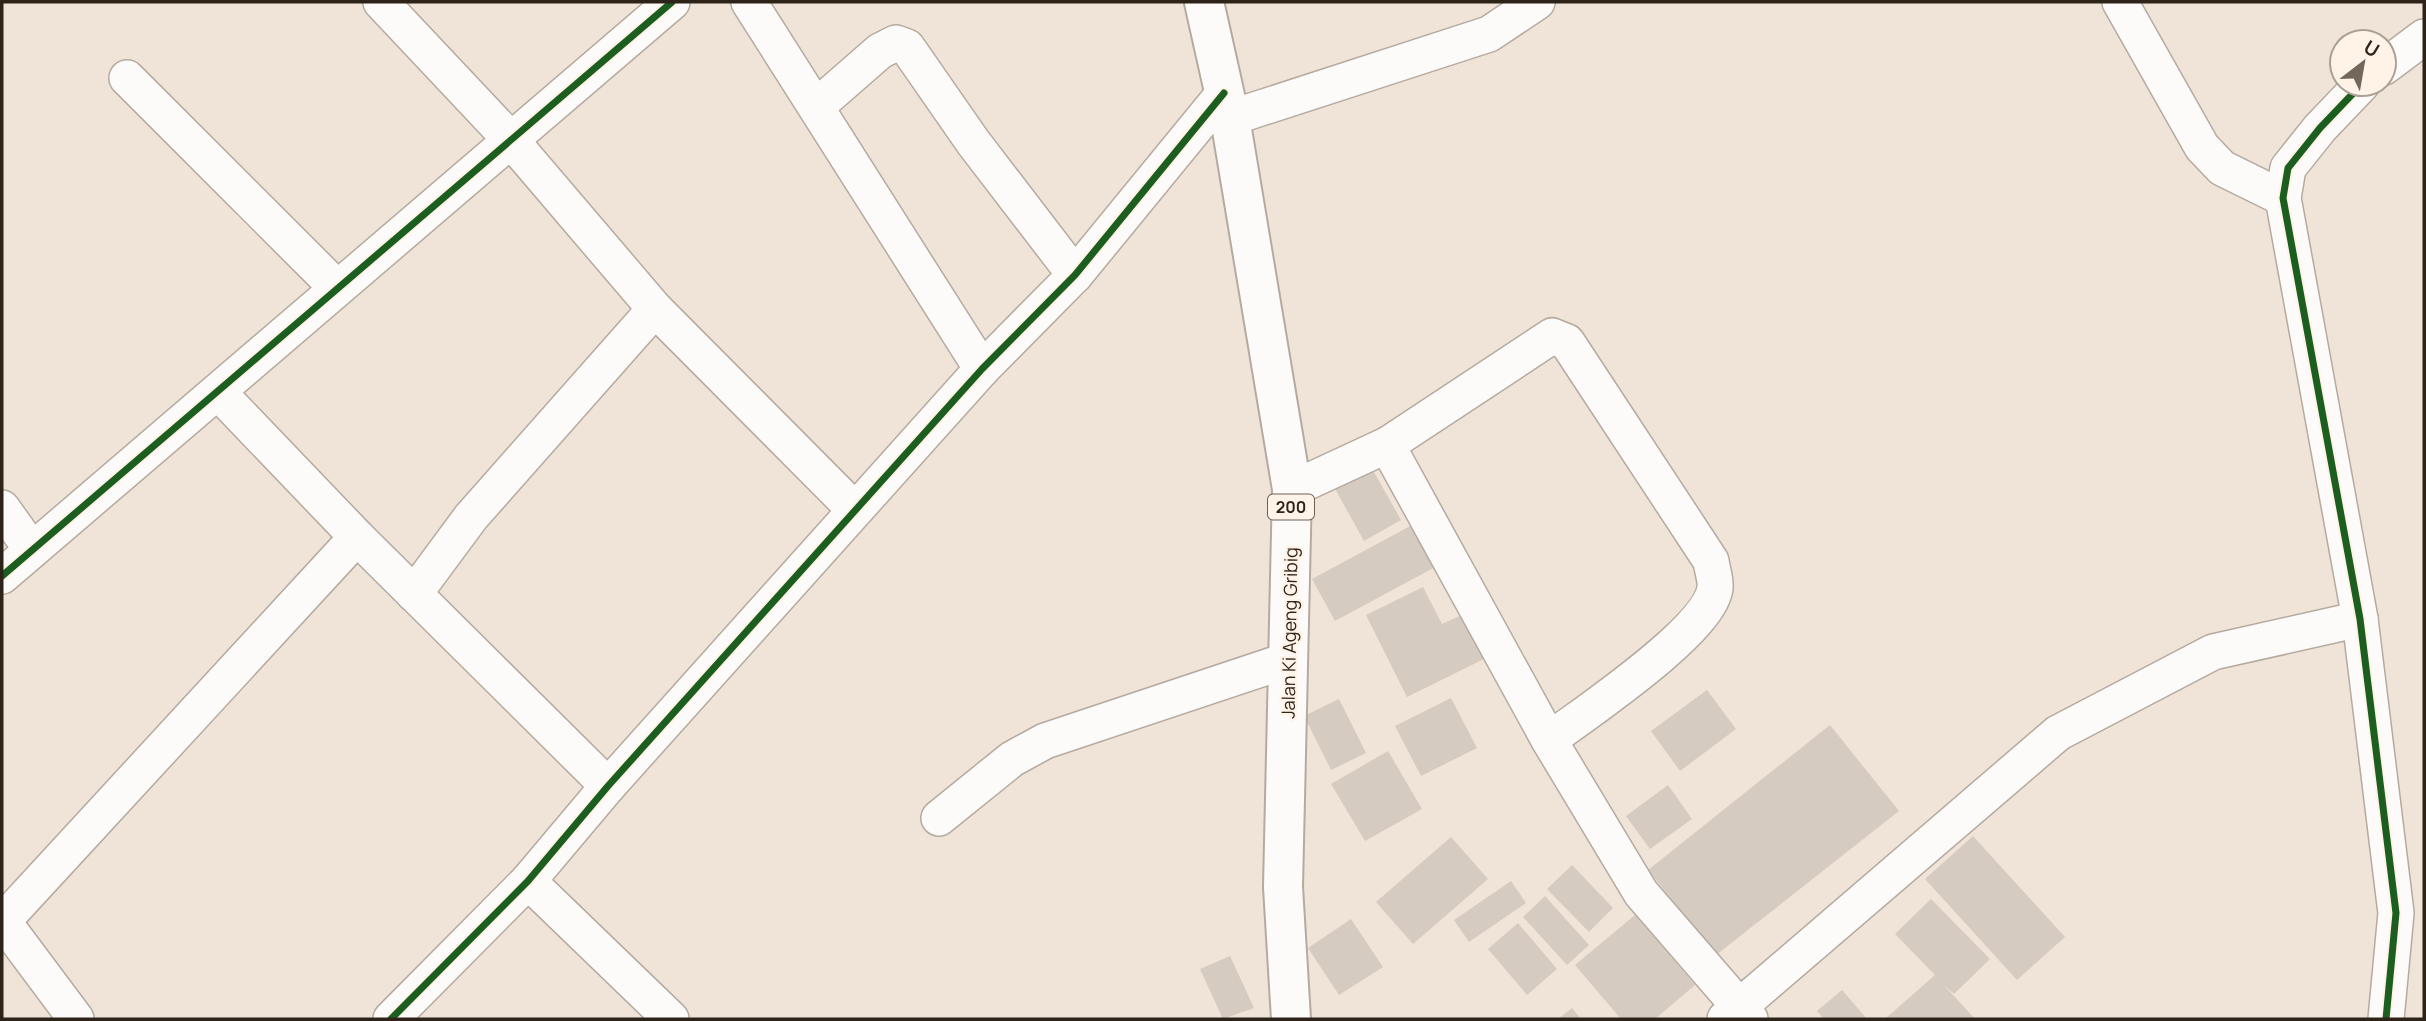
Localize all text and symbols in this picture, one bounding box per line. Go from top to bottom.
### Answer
north arrow [2328,28,2398,98]
text: U [2359,34,2384,63]
road number: 200 [1268,494,1314,520]
street label: Jalan Ki Ageng Gribig [1276,547,1302,719]

